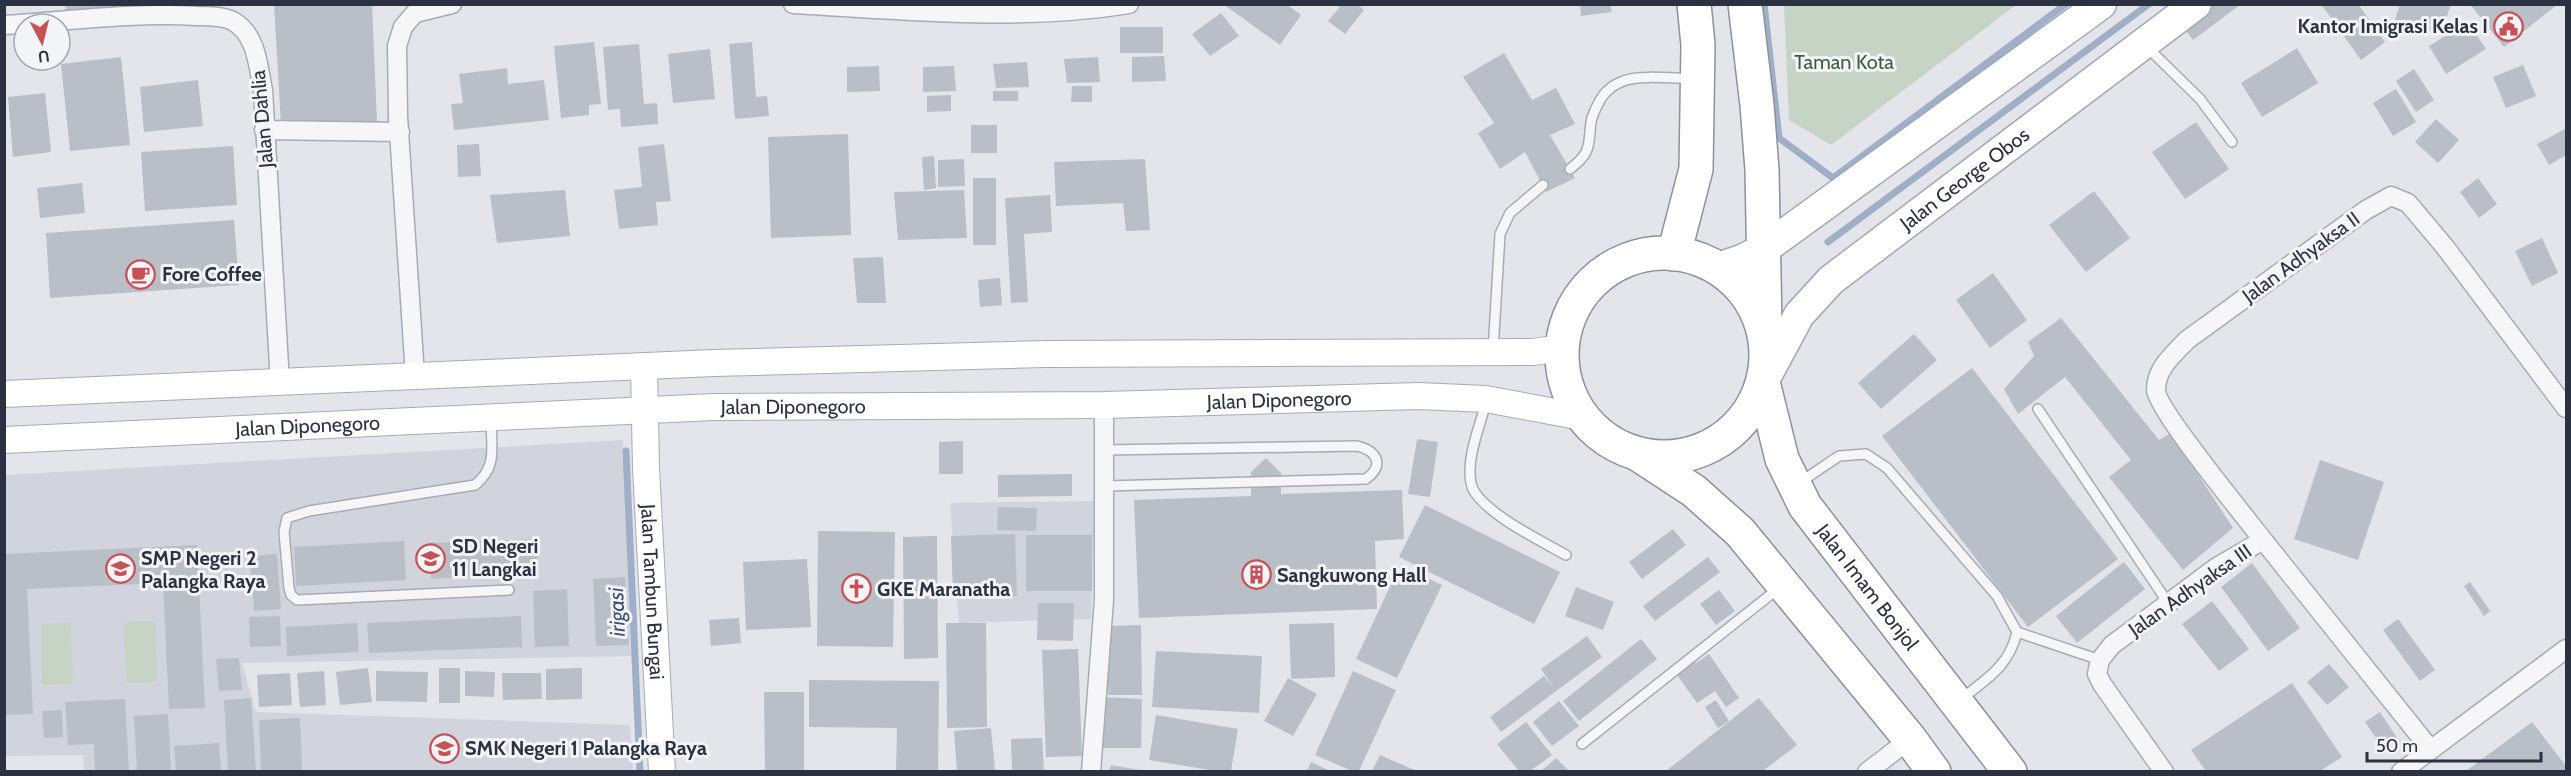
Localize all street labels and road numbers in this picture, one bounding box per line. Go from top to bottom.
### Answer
street label: Jalan Dahlia [246,69,278,170]
street label: Jalan George Obos [1894,122,2034,236]
street label: Jalan Adhyaksa II [2237,206,2364,308]
street label: Jalan Diponegoro [1205,386,1352,414]
street label: Jalan Diponegoro [720,394,866,419]
street label: Jalan Diponegoro [234,411,381,441]
street label: Jalan Tambun Bungai [636,502,669,680]
street label: Jalan Imam Bonjol [1811,518,1924,655]
street label: Jalan Adhyaksa III [2123,539,2256,642]

